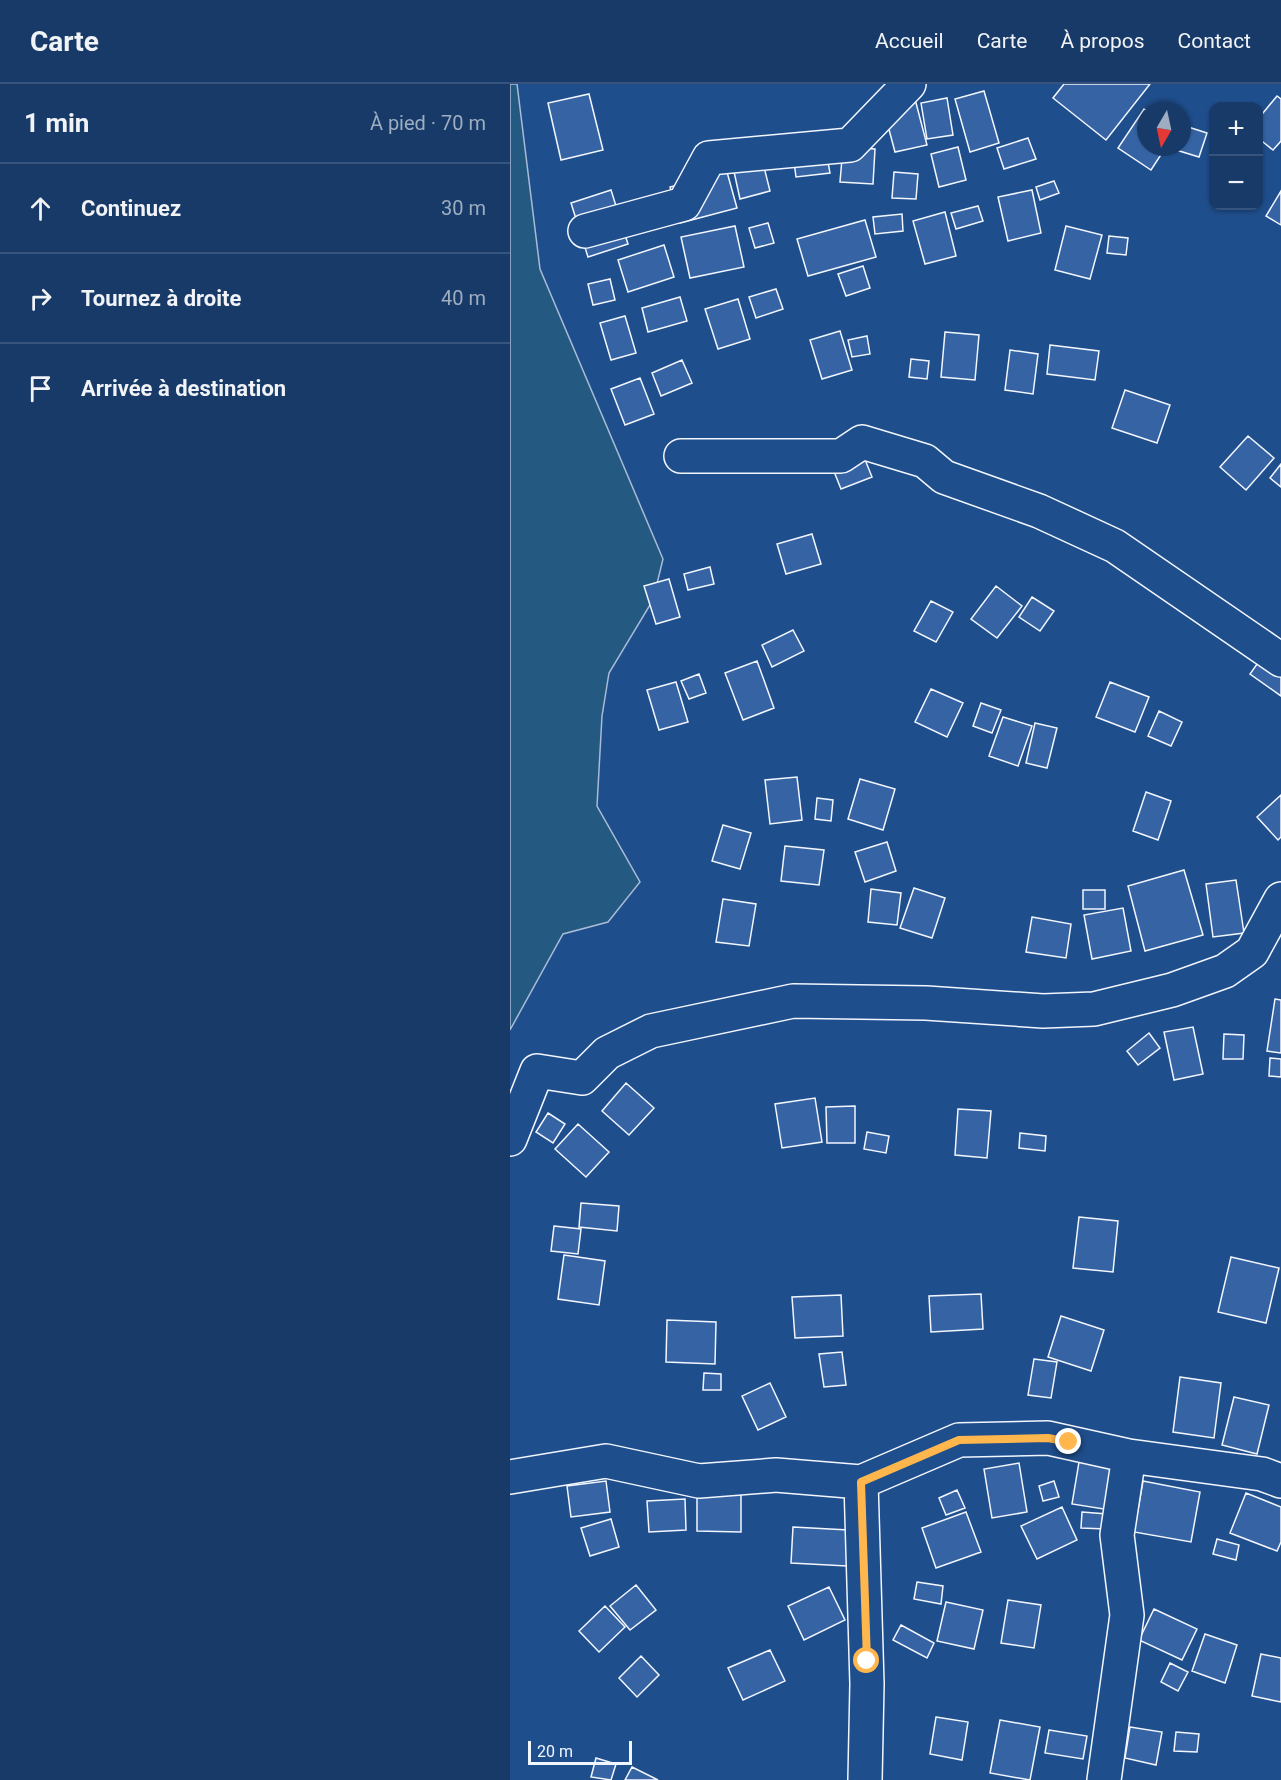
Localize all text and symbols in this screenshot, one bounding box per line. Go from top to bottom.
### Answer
text: Carte [30,25,99,58]
text: Accueil [875,29,944,53]
text: Carte [977,29,1027,53]
text: À propos [1060,29,1145,53]
text: Contact [1178,29,1251,53]
north arrow [1137,102,1191,156]
map controls [1209,102,1263,210]
button: + [1209,102,1263,156]
text: 1 min [24,108,89,138]
text: À pied · 70 m [370,111,486,135]
button: − [1209,156,1263,210]
icon: ahead [24,192,57,225]
text: Continuez [81,196,181,221]
text: 30 m [441,196,486,220]
icon: right [24,282,57,315]
text: Tournez à droite [81,286,241,311]
text: 40 m [441,286,486,310]
icon: arrive [24,372,57,405]
text: Arrivée à destination [81,376,286,401]
route end [1055,1428,1081,1454]
route start [853,1647,879,1673]
scale bar [528,1738,632,1766]
text: 20 m [537,1742,573,1761]

